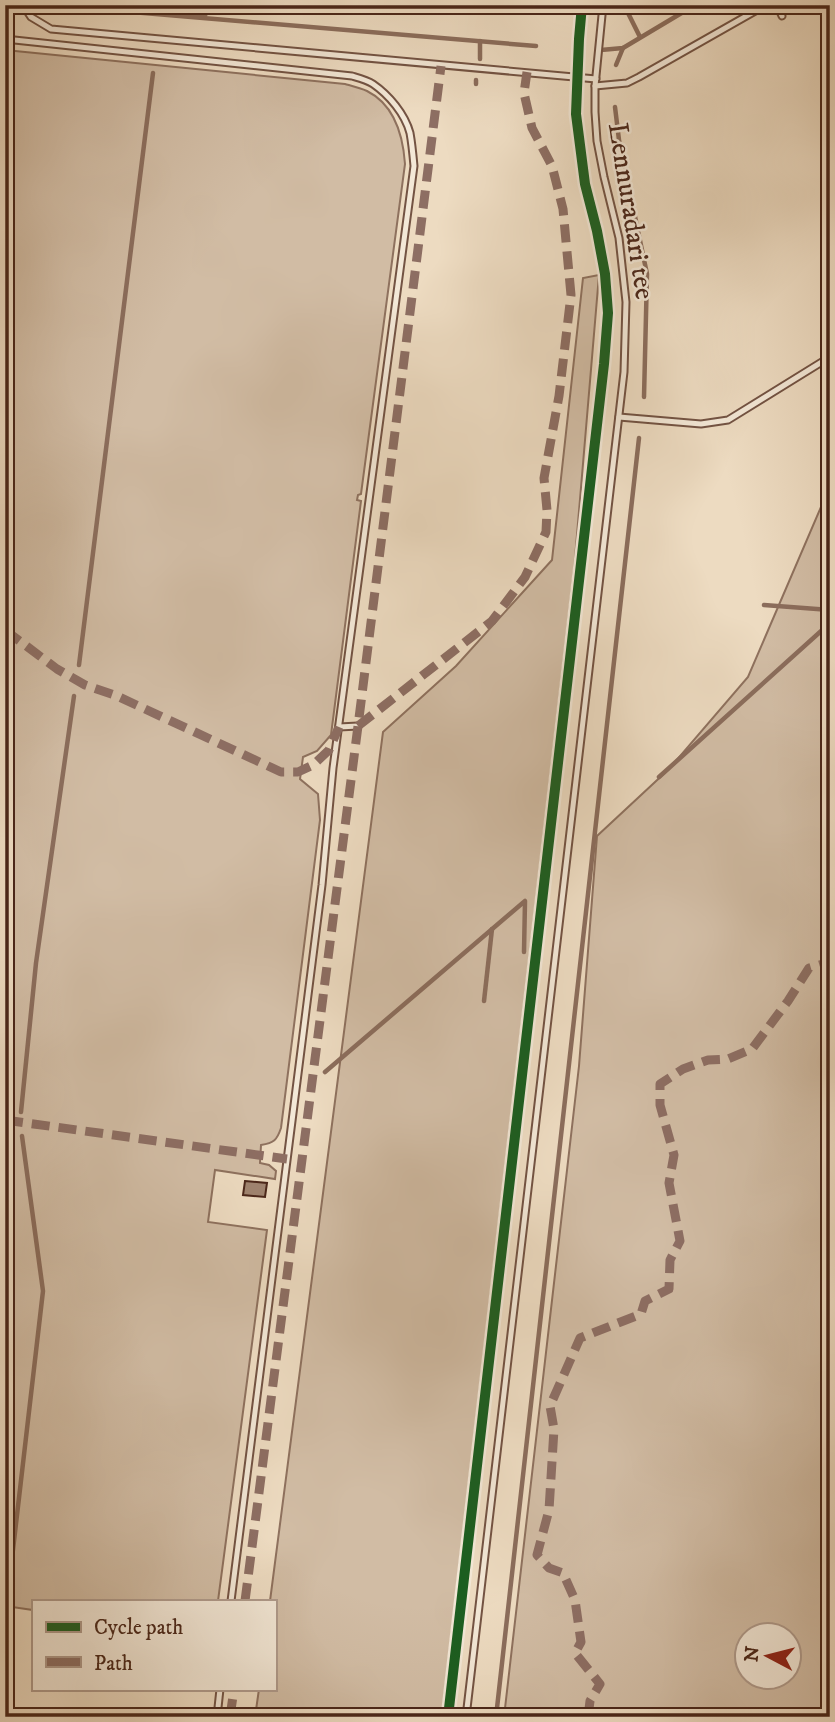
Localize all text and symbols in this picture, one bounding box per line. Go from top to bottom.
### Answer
street label: Lennuradari tee [600,120,662,302]
legend [32,1600,276,1690]
text: Cycle path [94,1615,183,1641]
north arrow [734,1620,804,1690]
text: N [740,1645,765,1663]
text: Path [94,1651,133,1677]

